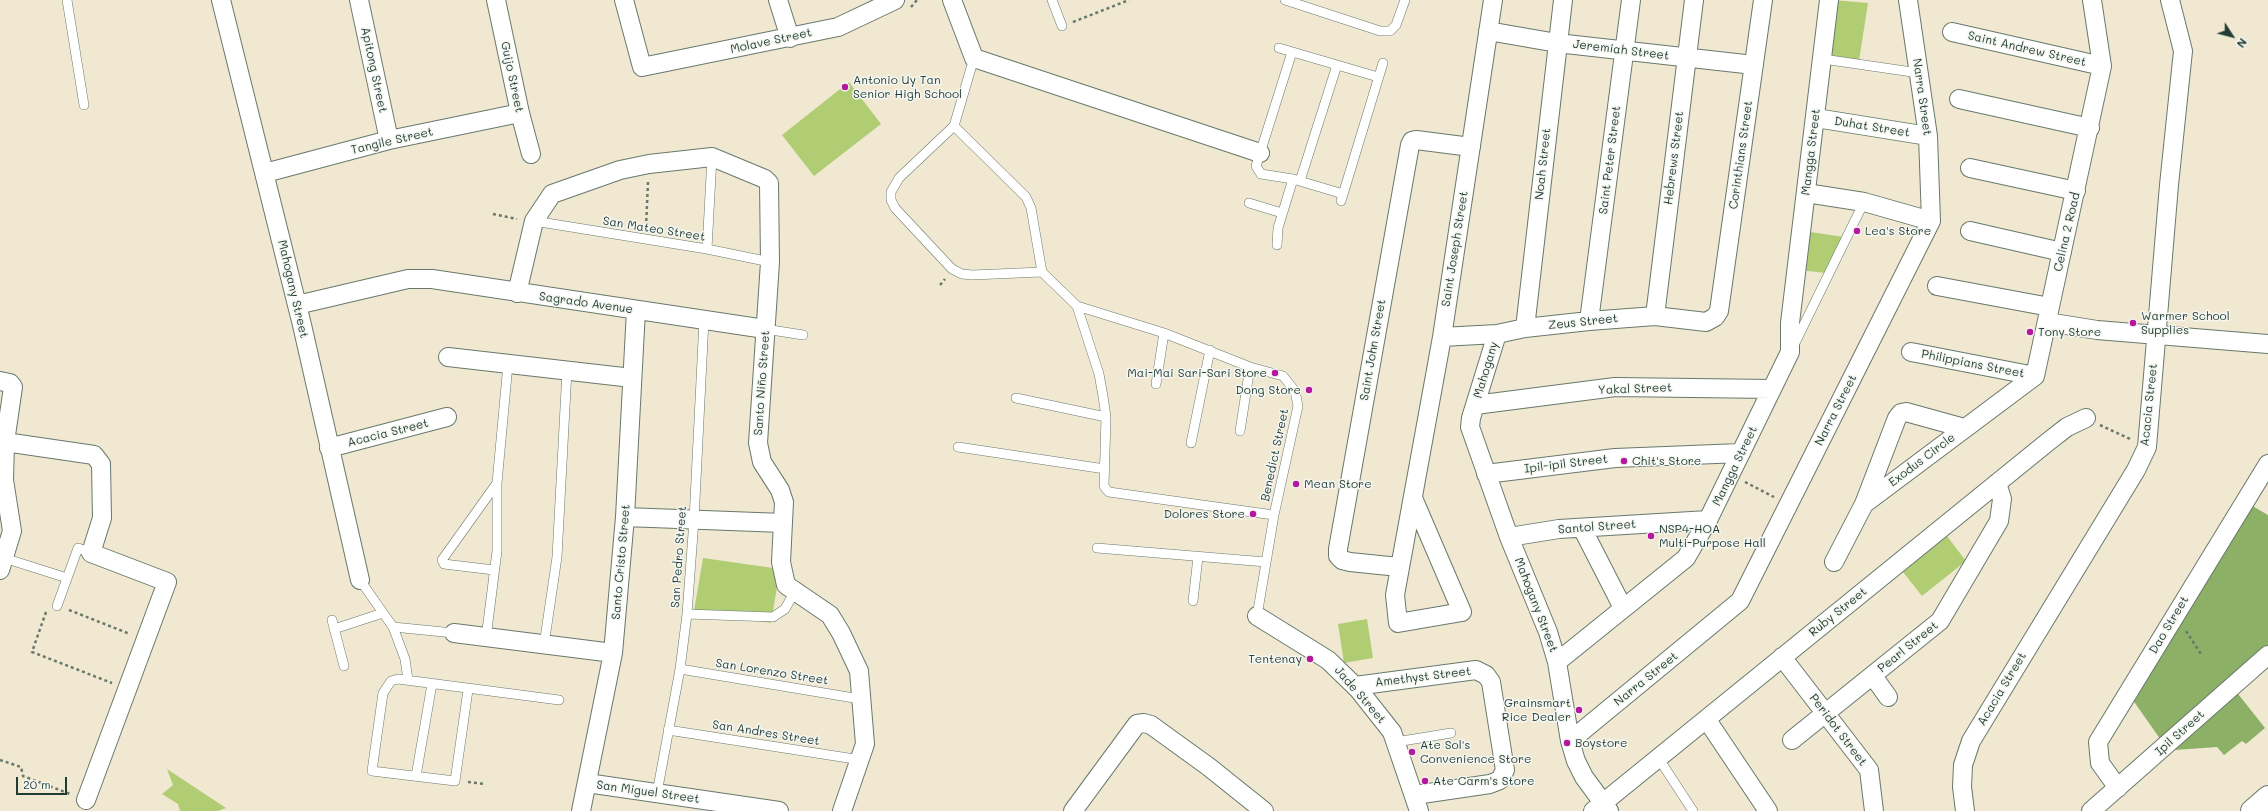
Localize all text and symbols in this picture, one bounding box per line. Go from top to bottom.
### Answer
north arrow [2212,16,2252,56]
street label: Molave Street [729,25,813,57]
street label: Apitong Street [358,26,390,114]
street label: Saint Andrew Street [1966,28,2088,70]
text: N [2234,36,2251,51]
street label: Jeremiah Street [1572,37,1670,63]
street label: Guijo Street [497,40,527,114]
street label: Narra Street [1909,57,1935,137]
place label: Antonio Uy Tan Senior High School [853,73,962,101]
marker: Antonio Uy Tan Senior High School [840,82,850,92]
street label: Corinthians Street [1726,100,1756,210]
street label: Saint Peter Street [1596,105,1624,215]
street label: Mangga Street [1799,108,1823,196]
street label: Hebrews Street [1661,110,1687,206]
street label: Duhat Street [1833,114,1911,140]
street label: Tangile Street [349,125,435,157]
street label: Noah Street [1532,127,1554,201]
street label: Saint Joseph Street [1439,190,1471,308]
street label: Celina 2 Road [2051,191,2083,273]
street label: San Mateo Street [602,214,706,244]
place label: Lea's Store [1865,224,1931,238]
marker: Lea's Store [1852,226,1862,236]
street label: Mahogany Street [275,239,311,339]
street label: Sagrado Avenue [538,289,634,317]
street label: Saint John Street [1357,298,1389,402]
place label: Warmer School Supplies [2141,309,2230,337]
street label: Zeus Street [1547,311,1619,333]
marker: Warmer School Supplies [2128,318,2138,328]
place label: Tony Store [2038,325,2101,339]
marker: Tony Store [2025,327,2035,337]
street label: Santo Niño Street [751,330,773,436]
street label: Mahogany [1471,340,1501,400]
street label: Philippians Street [1920,347,2026,381]
street label: Acacia Street [2137,363,2161,447]
place label: Mai-Mai Sari-Sari Store [1127,366,1267,380]
marker: Mai-Mai Sari-Sari Store [1270,368,1280,378]
street label: Narra Street [1812,372,1860,448]
street label: Yakal Street [1598,381,1672,397]
place label: Dong Store [1236,383,1301,397]
marker: Dong Store [1304,385,1314,395]
street label: Benedict Street [1258,407,1292,503]
street label: Acacia Street [346,416,430,450]
street label: Mangga Street [1709,424,1761,508]
street label: Exodus Circle [1886,430,1958,490]
street label: Ipil-ipil Street [1523,452,1609,476]
place label: Chit's Store [1632,454,1701,468]
marker: Chit's Store [1619,456,1629,466]
place label: Mean Store [1304,477,1372,491]
marker: Mean Store [1291,479,1301,489]
street label: Santo Cristo Street [609,504,633,620]
street label: San Pedro Street [668,505,690,609]
place label: Dolores Store [1164,507,1245,521]
marker: Dolores Store [1248,509,1258,519]
street label: Santol Street [1557,517,1637,537]
place label: NSP4-HOA Multi-Purpose Hall [1659,522,1766,550]
marker: NSP4-HOA Multi-Purpose Hall [1646,531,1656,541]
street label: Mahogany Street [1511,556,1561,654]
street label: Ruby Street [1806,584,1870,640]
street label: Dao Street [2146,593,2192,657]
street label: Pearl Street [1875,618,1941,676]
street label: Narra Street [1611,649,1681,709]
street label: Acacia Street [1974,650,2030,728]
place label: Tentenay [1248,652,1302,666]
marker: Tentenay [1305,654,1315,664]
street label: San Lorenzo Street [715,656,829,688]
street label: Jade Street [1331,663,1389,727]
street label: Amethyst Street [1374,664,1472,690]
street label: Peridot Street [1806,691,1870,769]
place label: Grainsmart Rice Dealer [1502,696,1571,724]
marker: Grainsmart Rice Dealer [1574,705,1584,715]
street label: Ipil Street [2152,707,2208,759]
street label: San Andres Street [711,717,821,749]
place label: Boystore [1575,736,1628,750]
place label: Ate Sol's Convenience Store [1420,738,1531,766]
marker: Boystore [1562,738,1572,748]
marker: Ate Sol's Convenience Store [1407,747,1417,757]
scale bar [18,769,69,795]
place label: Ate Carm's Store [1433,774,1534,788]
text: 20 m [23,776,51,792]
marker: Ate Carm's Store [1420,776,1430,786]
street label: San Miguel Street [596,778,700,806]

